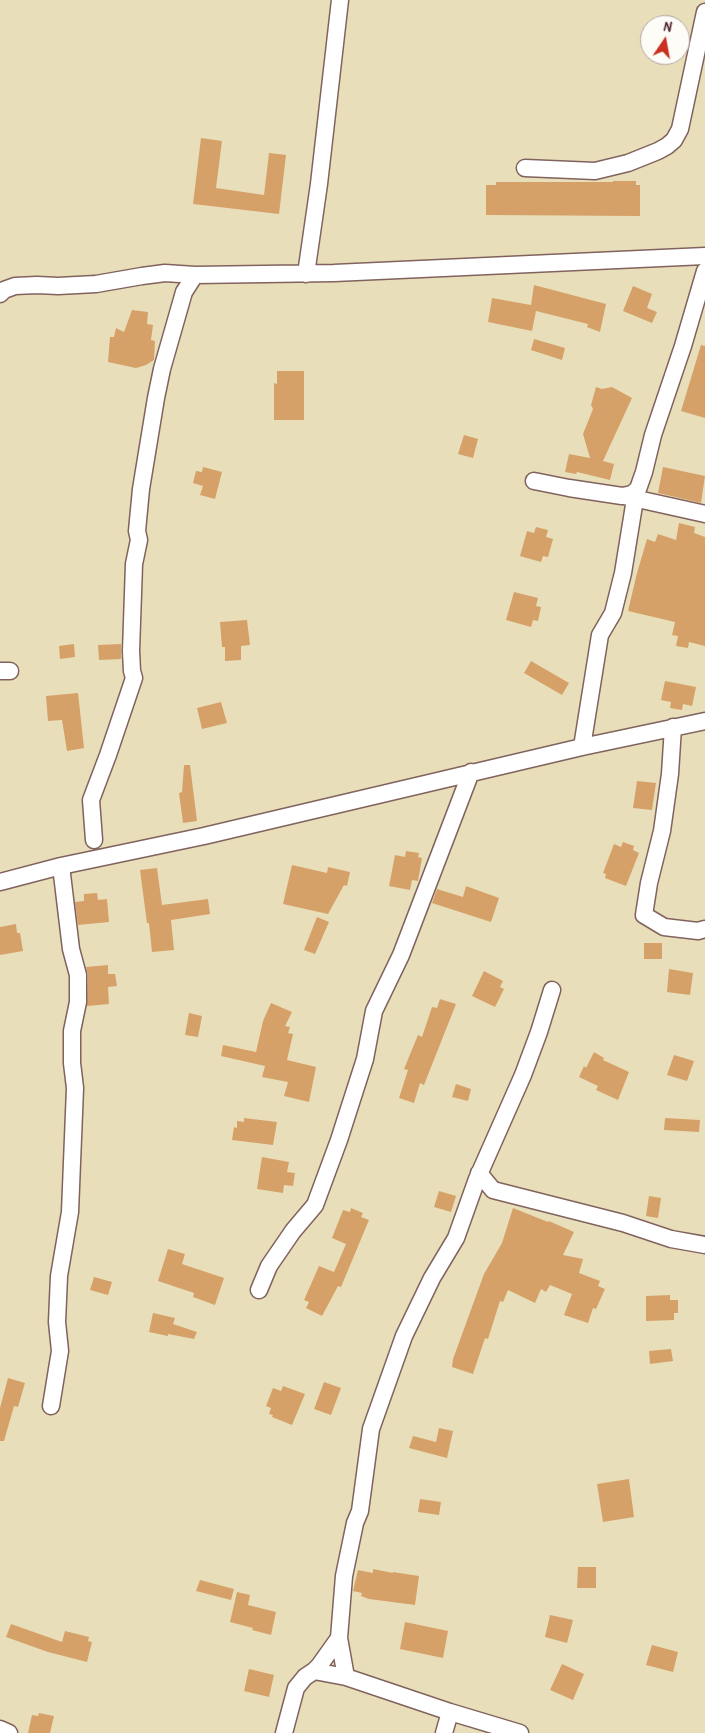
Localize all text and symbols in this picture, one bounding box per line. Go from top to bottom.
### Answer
north arrow [640,15,690,65]
text: N [662,16,674,36]

